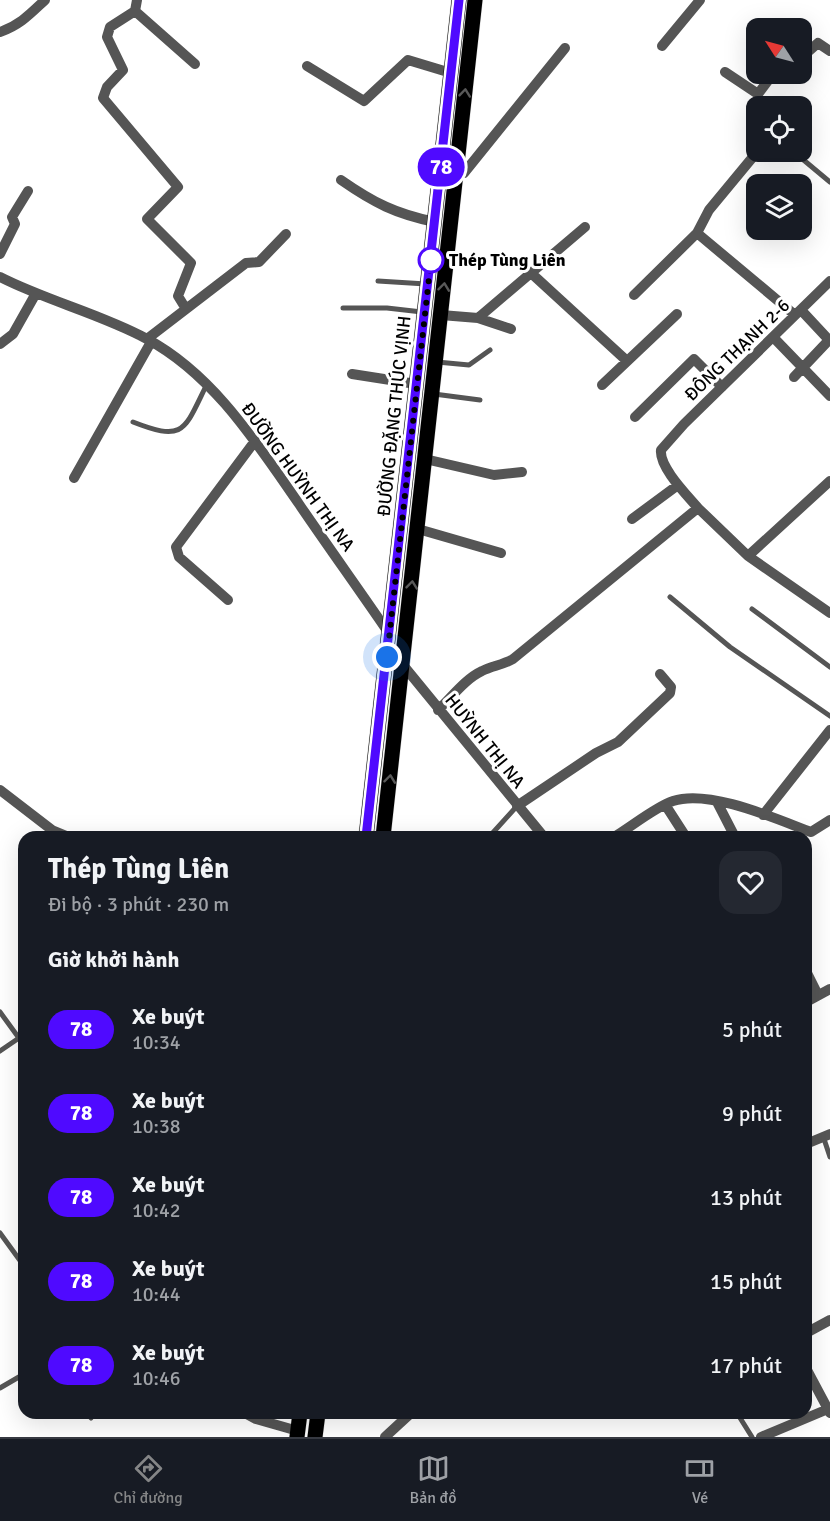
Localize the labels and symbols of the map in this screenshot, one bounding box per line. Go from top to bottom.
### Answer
north arrow [746,18,812,84]
one-way arrow [458,88,471,98]
line badge: 78 [414,148,468,186]
marker: Thép Tùng Liên [418,247,444,273]
place label: Thép Tùng Liên [449,249,566,271]
one-way arrow [437,282,450,291]
street label: ĐÔNG THẠNH 2-6 [680,294,794,406]
street label: ĐƯỜNG ĐẶNG THÚC VỊNH [373,315,415,517]
street label: ĐƯỜNG HUỲNH THỊ NA [237,398,359,556]
one-way arrow [405,581,418,590]
your location [372,642,402,672]
street label: HUỲNH THỊ NA [440,689,530,793]
one-way arrow [383,774,396,783]

